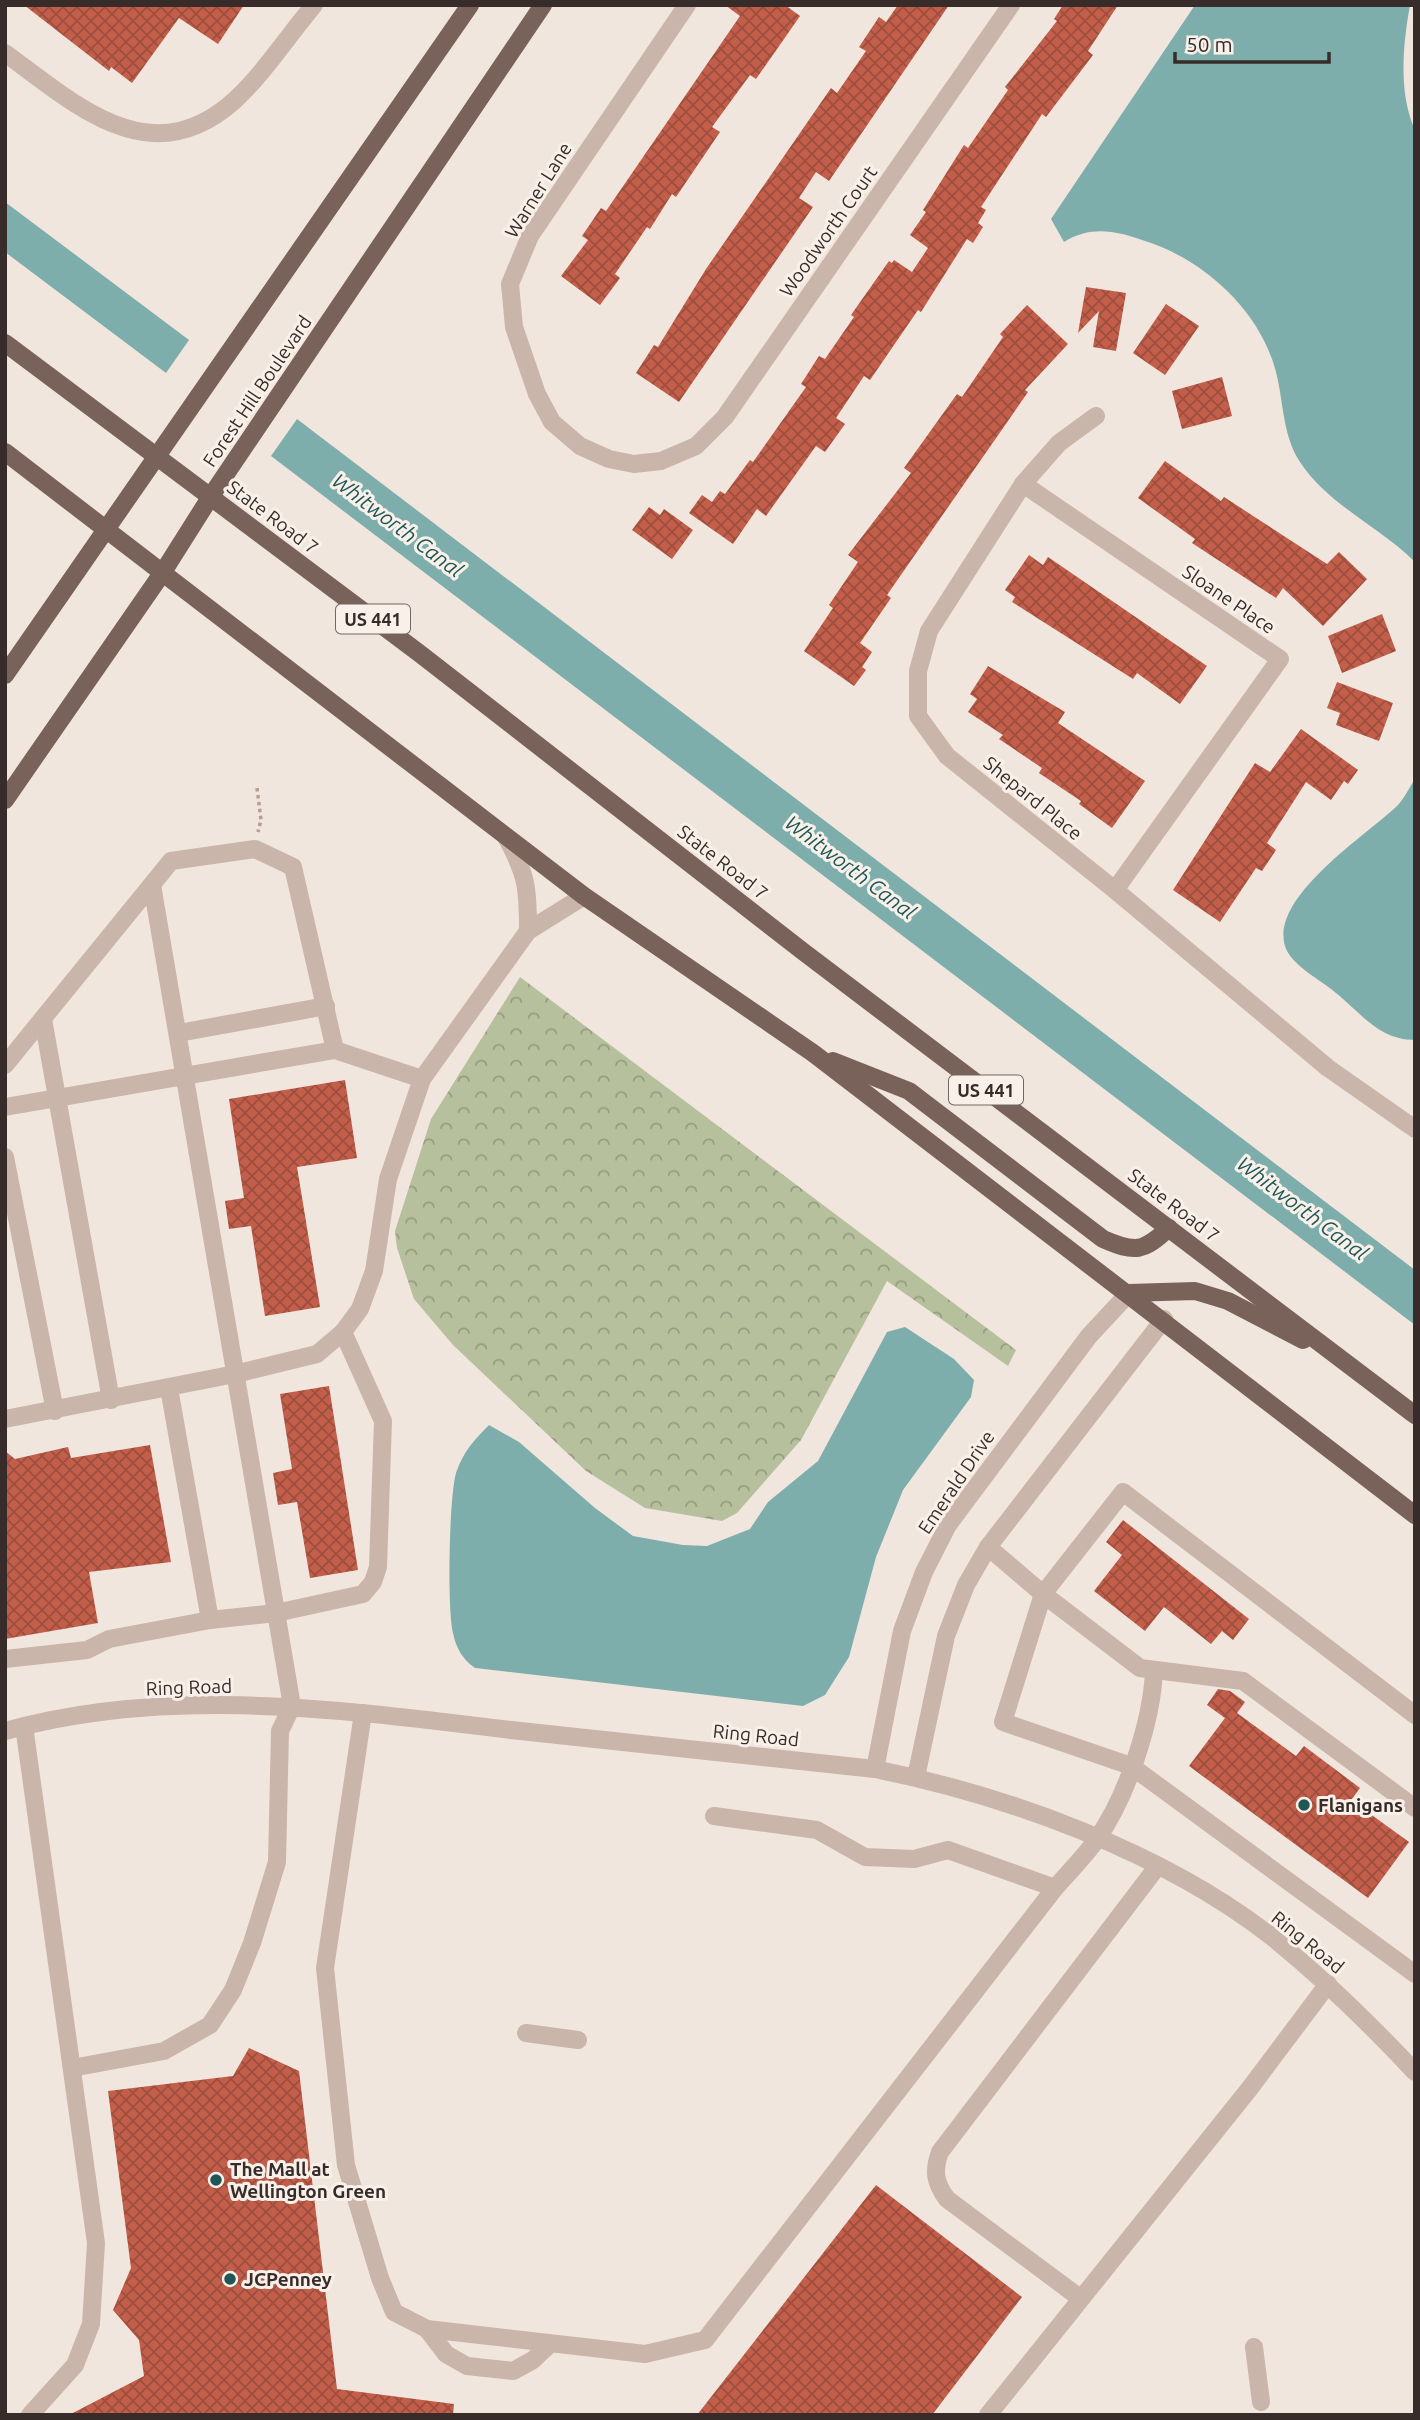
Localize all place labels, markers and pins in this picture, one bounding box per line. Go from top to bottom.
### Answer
place label: Flanigans [1318,1794,1403,1816]
marker: Flanigans [1296,1797,1312,1813]
place label: The Mall at Wellington Green [230,2158,386,2202]
marker: The Mall at Wellington Green [208,2172,224,2188]
place label: JCPenney [244,2268,332,2290]
marker: JCPenney [222,2271,238,2287]

